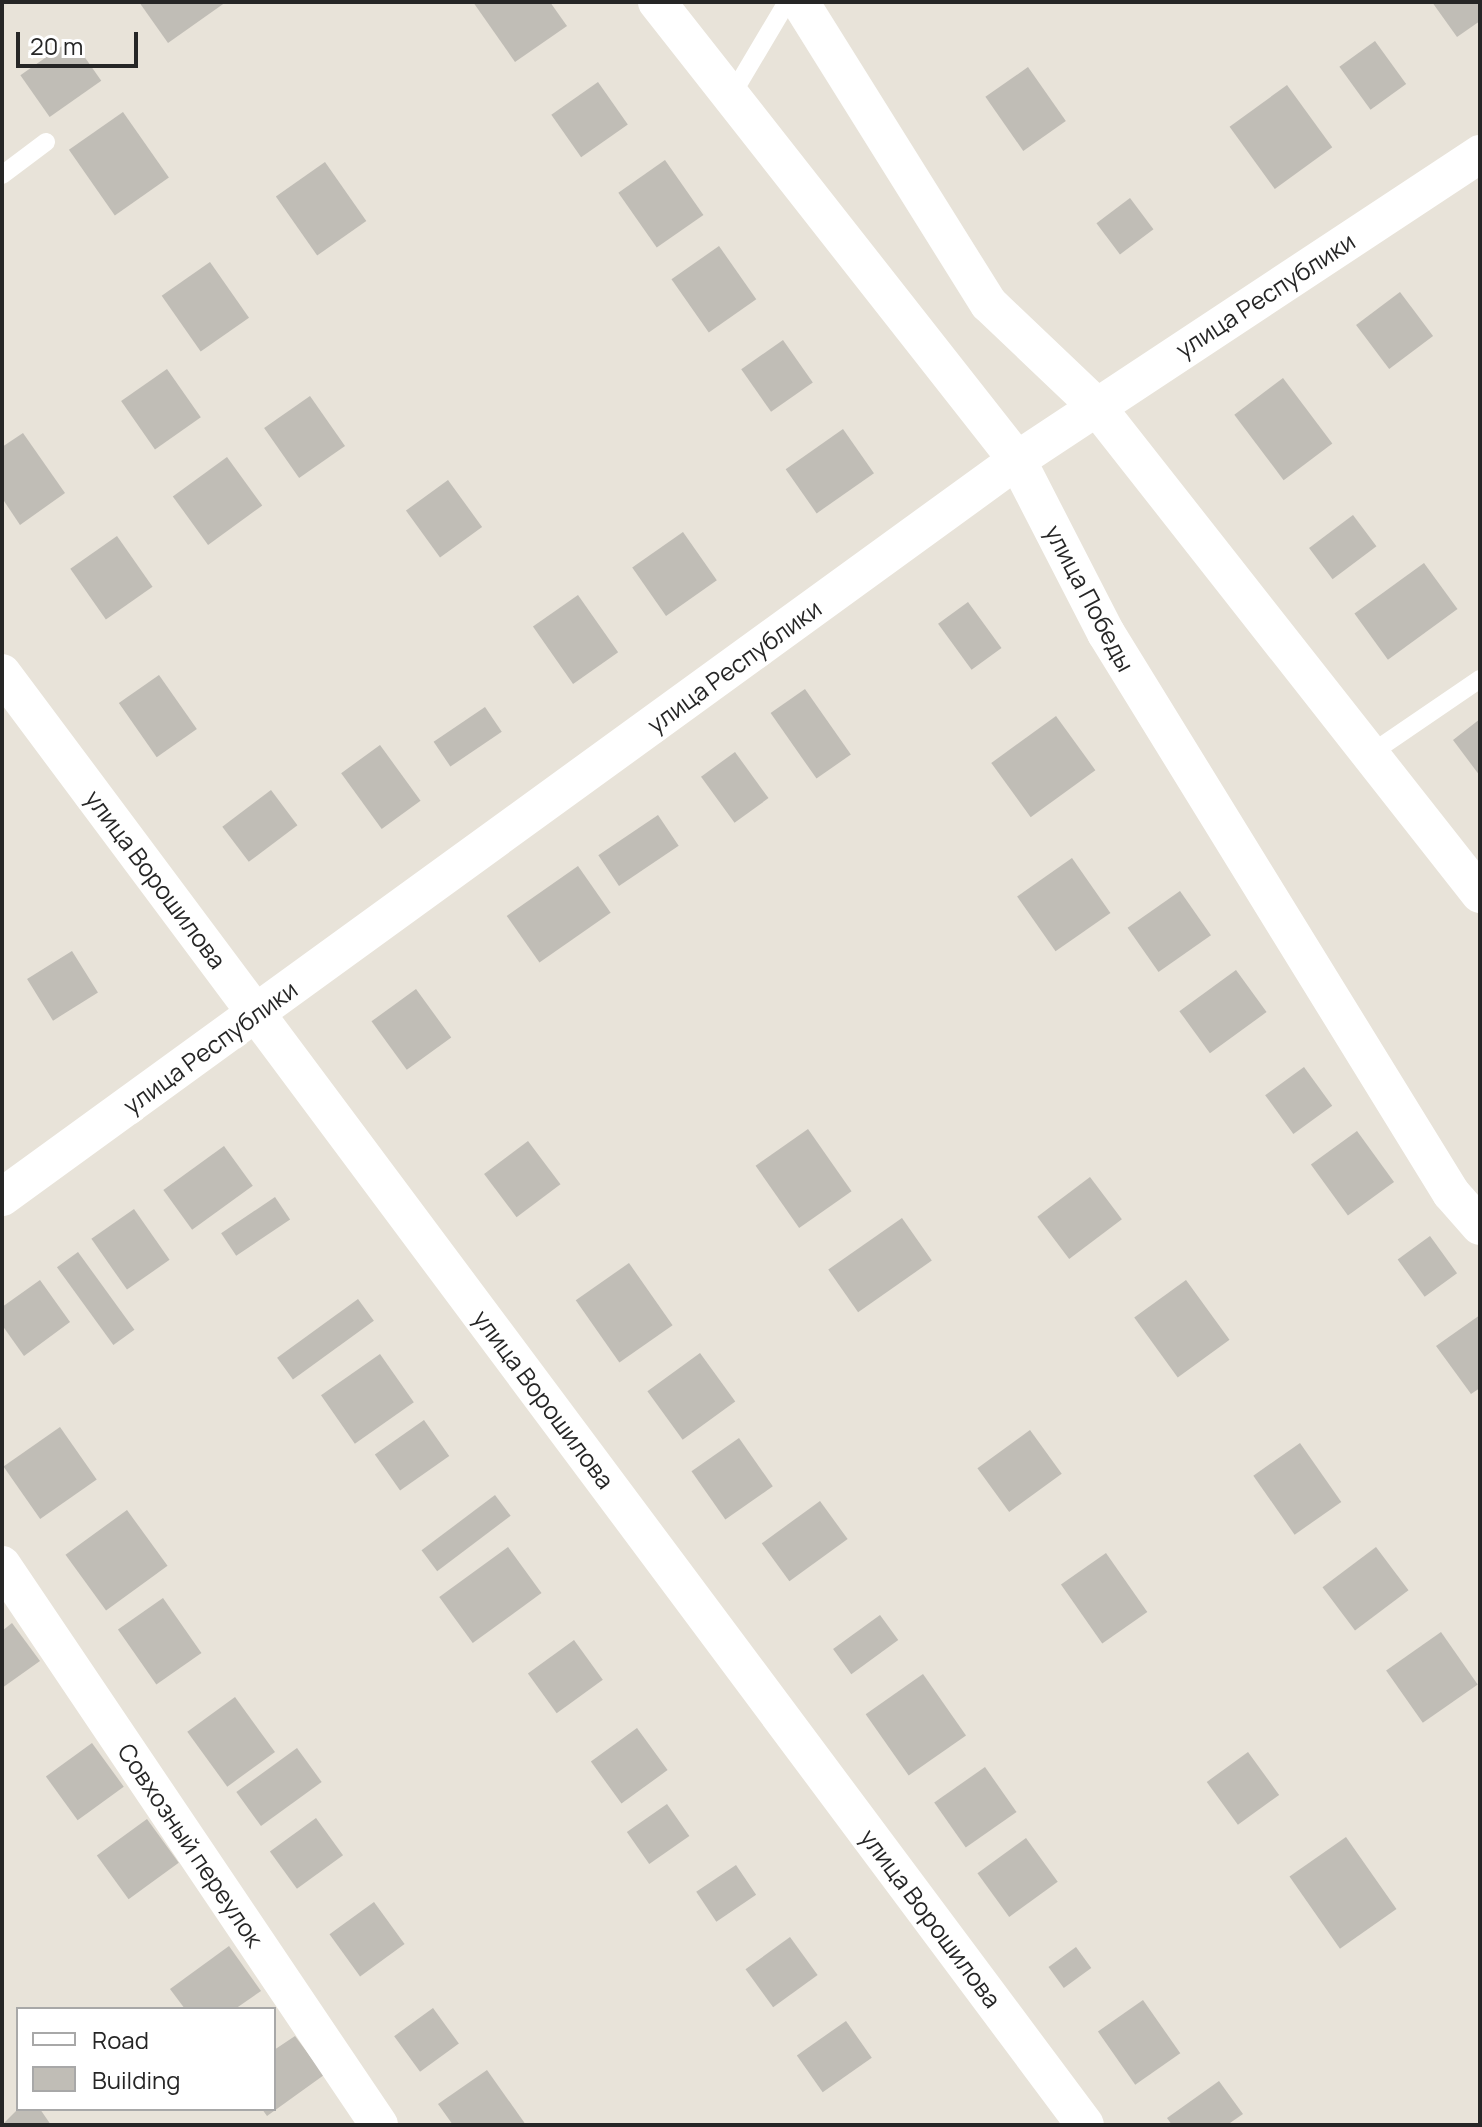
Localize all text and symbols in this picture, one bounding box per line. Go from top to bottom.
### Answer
scale bar [20,16,142,66]
text: 20 m [30,29,83,62]
street label: улица Республики [1170,226,1360,364]
street label: улица Победы [1039,520,1141,676]
street label: улица Республики [642,593,826,739]
street label: улица Ворошилова [80,784,232,974]
street label: улица Республики [118,974,302,1120]
street label: улица Ворошилова [468,1304,620,1494]
street label: Совхозный переулок [112,1738,270,1952]
street label: улица Ворошилова [855,1823,1007,2013]
legend [16,2007,276,2111]
text: Road [92,2023,149,2056]
text: Building [92,2063,180,2096]

